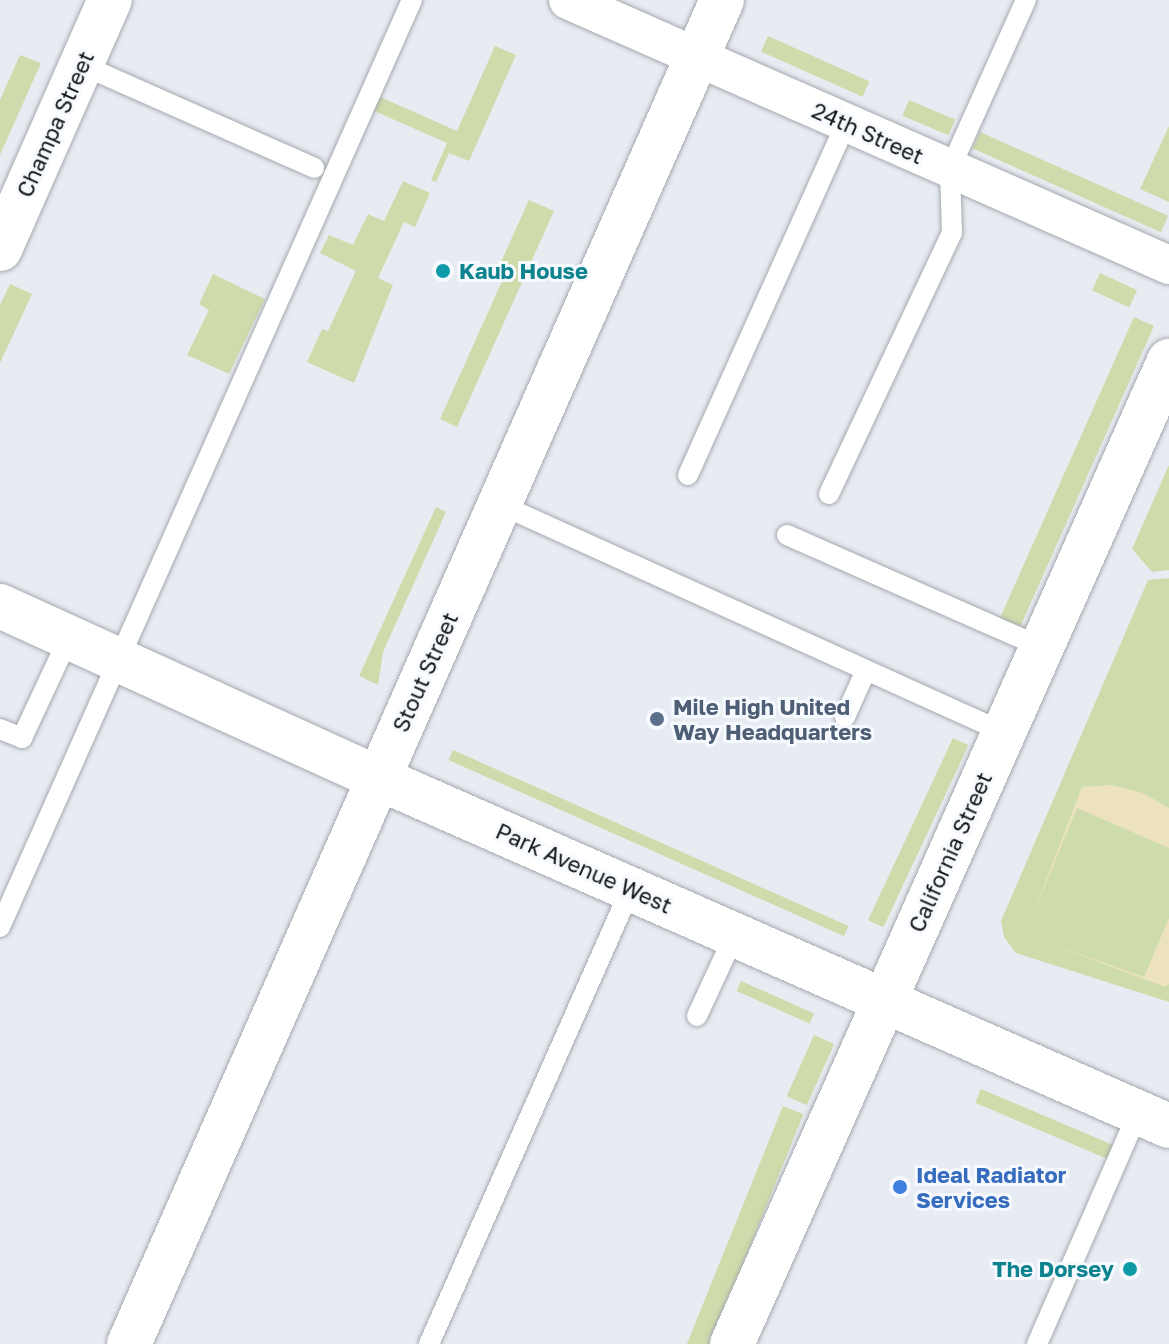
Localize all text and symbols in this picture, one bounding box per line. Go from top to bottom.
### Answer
street label: Champa Street [11,47,99,201]
street label: 24th Street [808,97,928,169]
place label: Kaub House [459,258,588,284]
marker: Kaub House [434,262,452,280]
street label: Stout Street [387,608,463,736]
place label: Mile High United Way Headquarters [673,693,872,744]
marker: Mile High United Way Headquarters [648,710,666,728]
street label: California Street [903,768,997,936]
street label: Park Avenue West [492,817,676,919]
place label: Ideal Radiator Services [916,1161,1066,1212]
marker: Ideal Radiator Services [891,1178,909,1196]
place label: The Dorsey [992,1256,1114,1282]
marker: The Dorsey [1121,1260,1139,1278]

